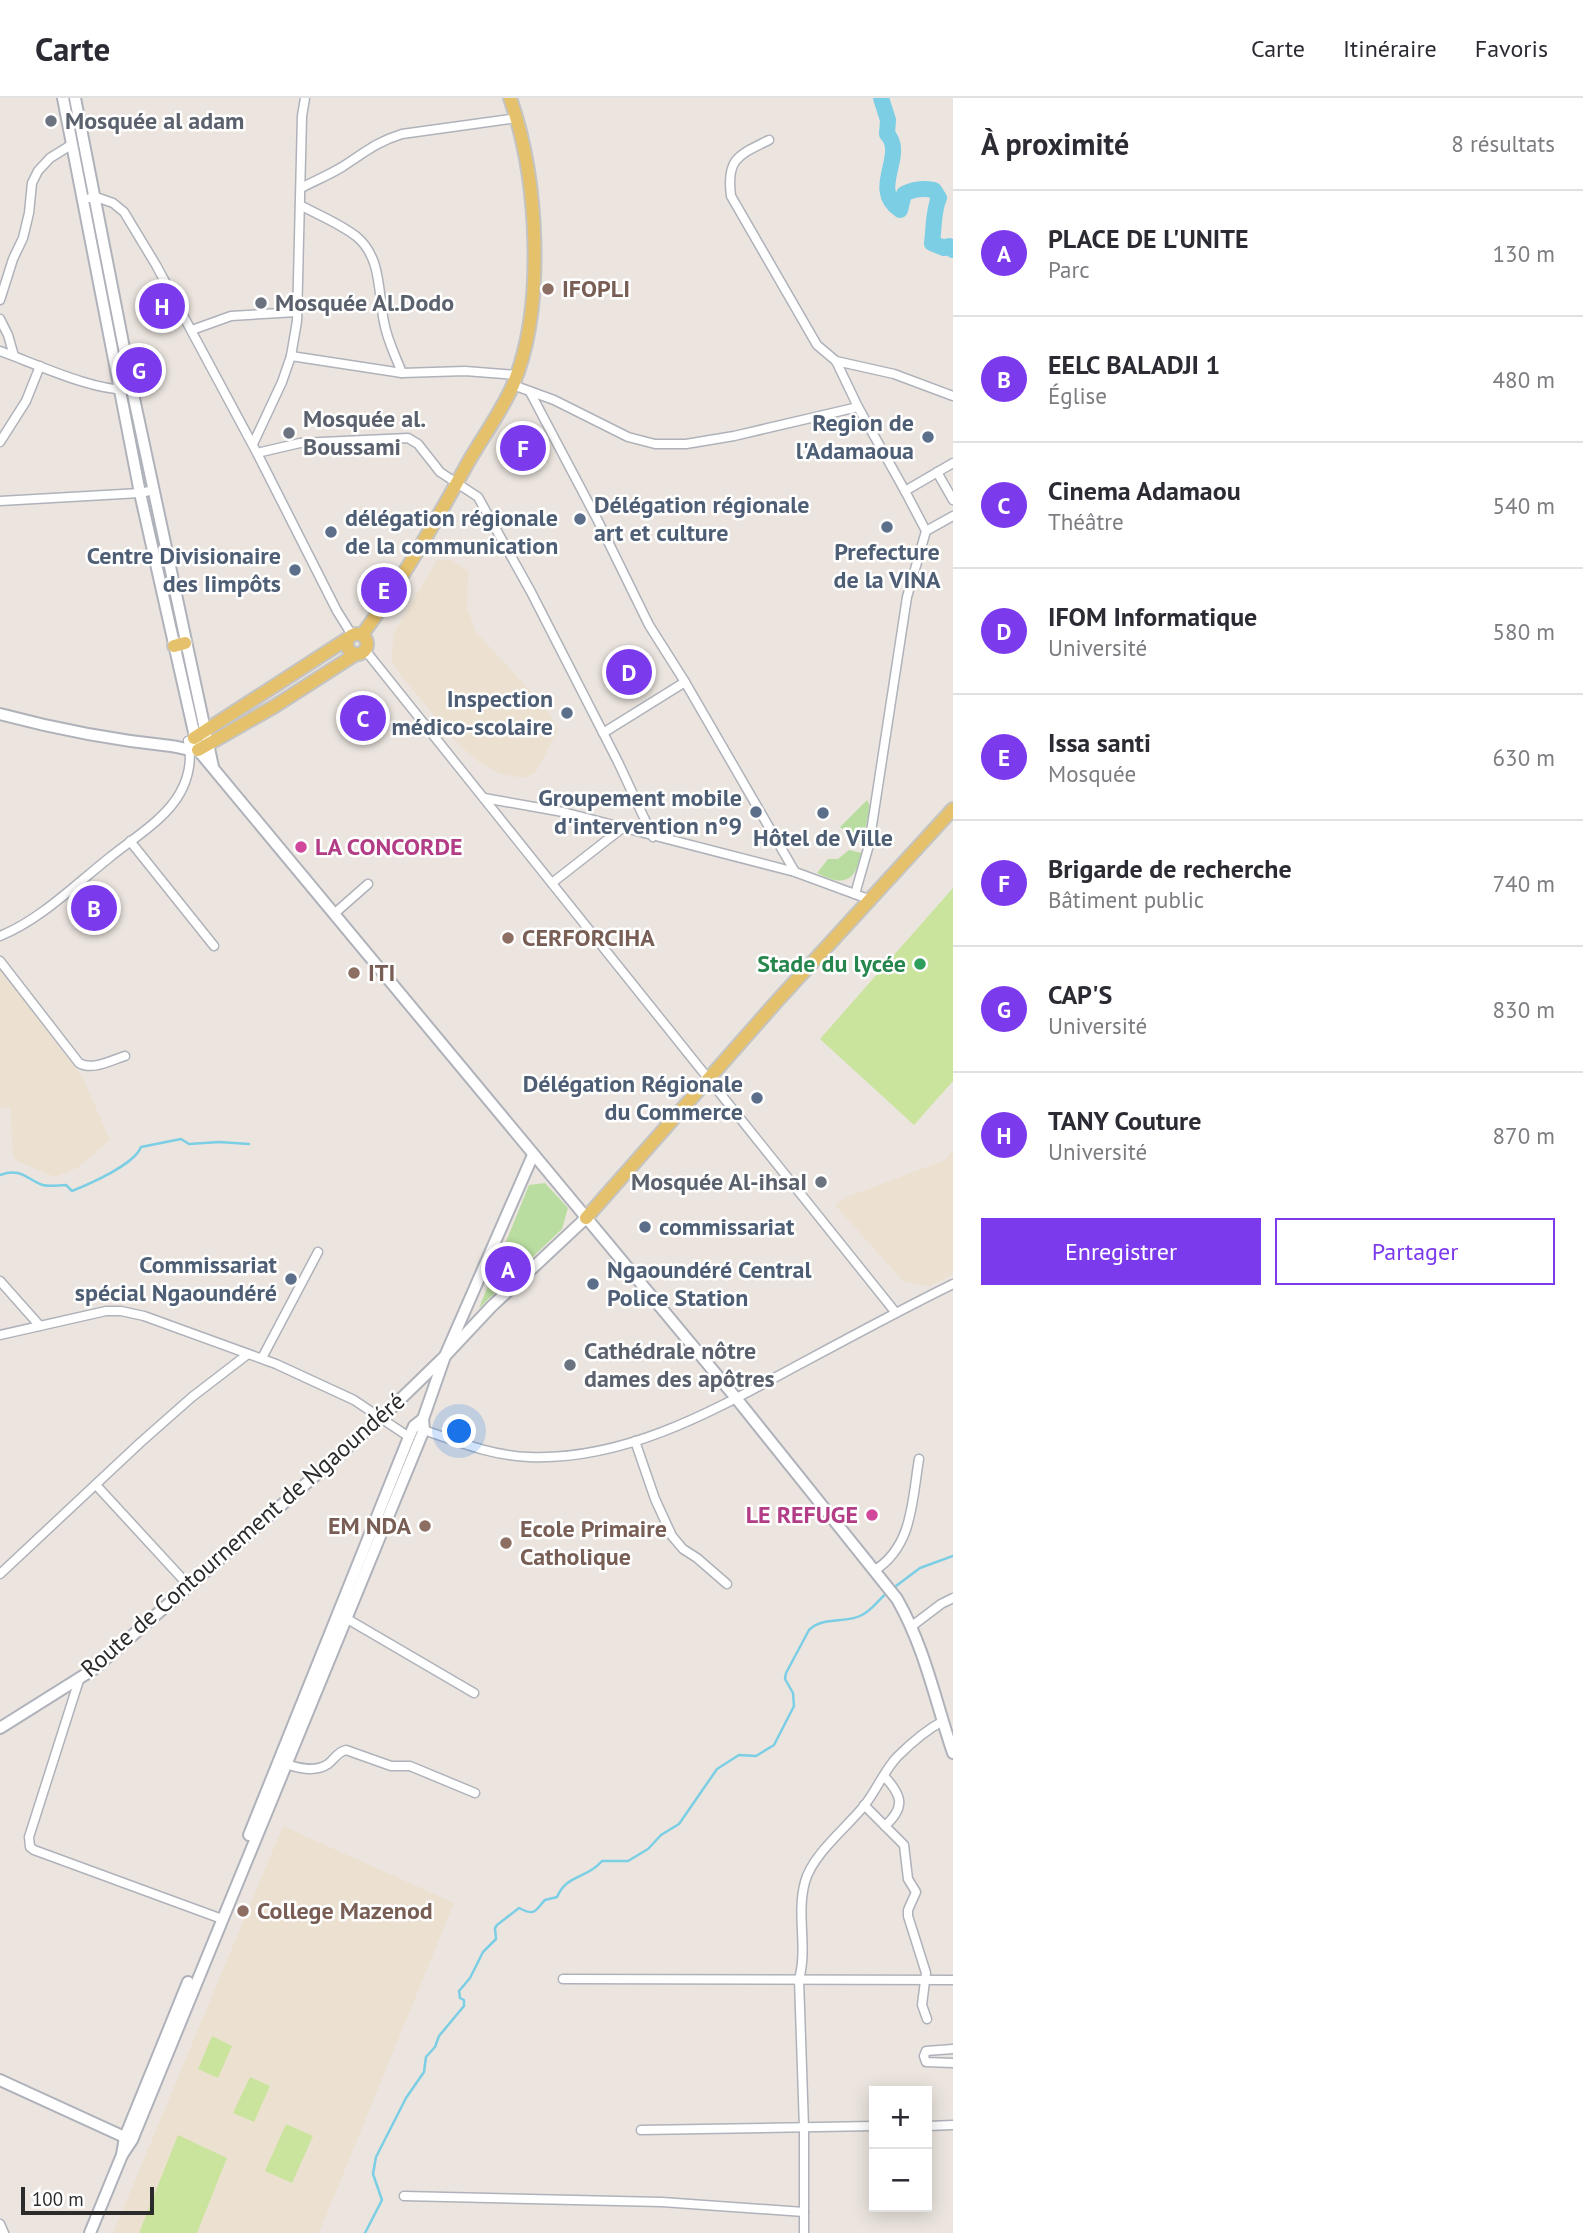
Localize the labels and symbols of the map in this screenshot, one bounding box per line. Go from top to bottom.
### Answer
place label: Mosquée al adam [65,105,244,136]
marker: Mosquée al adam [43,113,59,129]
place label: IFOPLI [562,273,630,304]
pin: H [139,280,185,332]
marker: IFOPLI [540,281,556,297]
place label: Mosquée Al.Dodo [275,287,454,318]
marker: Mosquée Al.Dodo [253,295,269,311]
pin: G [116,344,162,396]
place label: Mosquée al. Boussami [303,403,426,462]
place label: Region de l'Adamaoua [796,407,914,466]
pin: F [500,422,546,474]
marker: Mosquée al. Boussami [281,425,297,441]
marker: Region de l'Adamaoua [920,429,936,445]
place label: Délégation régionale art et culture [594,489,809,548]
place label: délégation régionale de la communication [345,502,558,561]
marker: Délégation régionale art et culture [572,511,588,527]
marker: Prefecture de la VINA [879,519,895,535]
marker: délégation régionale de la communication [323,524,339,540]
place label: Prefecture de la VINA [833,536,941,595]
place label: Centre Divisionaire des Iimpôts [87,540,281,599]
marker: Centre Divisionaire des Iimpôts [287,562,303,578]
pin: E [361,564,407,616]
pin: D [606,646,652,698]
place label: Inspection médico-scolaire [392,683,553,742]
pin: C [340,692,386,744]
marker: Inspection médico-scolaire [559,705,575,721]
place label: Groupement mobile d'intervention n°9 [538,782,742,841]
marker: Groupement mobile d'intervention n°9 [748,804,764,820]
marker: Hôtel de Ville [815,805,831,821]
place label: Hôtel de Ville [753,822,893,853]
place label: LA CONCORDE [315,831,463,862]
marker: LA CONCORDE [293,839,309,855]
pin: B [71,882,117,934]
place label: CERFORCIHA [522,922,655,953]
marker: CERFORCIHA [500,930,516,946]
place label: Stade du lycée [757,948,906,979]
marker: Stade du lycée [912,956,928,972]
place label: ITI [368,957,395,988]
marker: ITI [346,965,362,981]
place label: Délégation Régionale du Commerce [523,1068,743,1127]
marker: Délégation Régionale du Commerce [749,1090,765,1106]
place label: Mosquée Al-ihsaI [631,1166,807,1197]
marker: Mosquée Al-ihsaI [813,1174,829,1190]
place label: commissariat [659,1211,795,1242]
marker: commissariat [637,1219,653,1235]
pin: A [485,1243,531,1295]
place label: Commissariat spécial Ngaoundéré [75,1249,278,1308]
place label: Ngaoundéré Central Police Station [607,1254,812,1313]
marker: Commissariat spécial Ngaoundéré [283,1271,299,1287]
marker: Ngaoundéré Central Police Station [585,1276,601,1292]
place label: Cathédrale nôtre dames des apôtres [584,1335,775,1394]
marker: Cathédrale nôtre dames des apôtres [562,1357,578,1373]
street label: Route de Contournement de Ngaoundéré [74,1385,411,1684]
your location [442,1414,476,1448]
place label: LE REFUGE [746,1499,858,1530]
marker: LE REFUGE [864,1507,880,1523]
place label: EM NDA [328,1510,411,1541]
place label: Ecole Primaire Catholique [520,1513,667,1572]
marker: EM NDA [417,1518,433,1534]
marker: Ecole Primaire Catholique [498,1535,514,1551]
place label: College Mazenod [257,1895,433,1926]
marker: College Mazenod [235,1903,251,1919]
scale bar [21,2184,154,2216]

